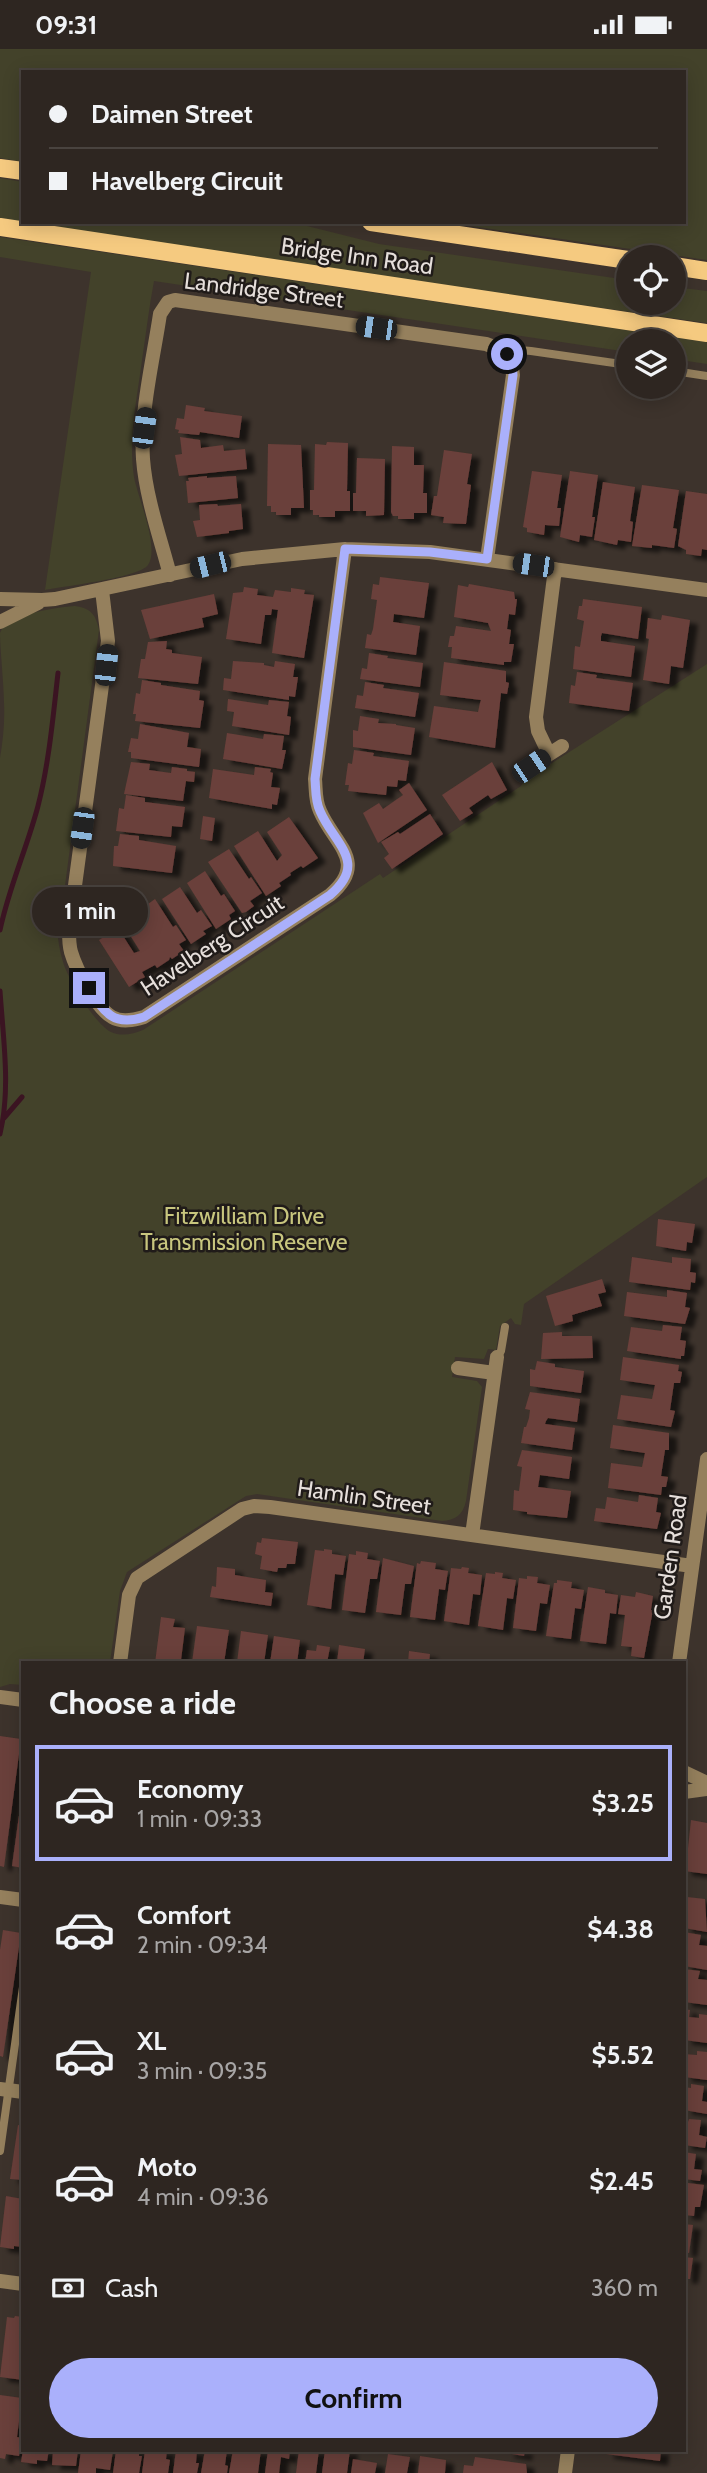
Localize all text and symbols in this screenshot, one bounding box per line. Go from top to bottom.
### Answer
text: 09:31 [35,9,97,41]
text: Daimen Street [91,98,253,130]
text: Havelberg Circuit [91,165,283,197]
street label: Bridge Inn Road [279,231,435,281]
map controls [616,245,686,399]
button: locate [616,245,686,315]
street label: Landridge Street [183,266,346,314]
car [354,315,399,341]
button: layers [616,329,686,399]
route start [491,338,523,370]
car [131,406,158,450]
car [188,550,233,580]
car [511,552,556,578]
car [94,643,119,687]
car [508,746,555,786]
car [69,806,96,850]
callout: 1 min [31,887,147,935]
street label: Havelberg Circuit [135,888,289,1002]
text: 1 min [64,897,116,925]
route end [73,972,105,1004]
park label: Fitzwilliam Drive Transmission Reserve [140,1202,348,1256]
street label: Hamlin Street [295,1474,433,1520]
street label: Garden Road [647,1493,693,1621]
text: Choose a ride [49,1683,236,1722]
icon: car [53,1772,116,1835]
text: Economy [137,1773,243,1805]
text: $3.25 [591,1787,654,1819]
text: 1 min · 09:33 [137,1805,262,1833]
icon: car [53,1898,116,1961]
text: Comfort [137,1899,231,1931]
text: $4.38 [587,1913,654,1945]
text: 2 min · 09:34 [137,1931,268,1959]
icon: car [53,2024,116,2087]
text: XL [137,2025,166,2057]
text: $5.52 [591,2039,654,2071]
text: 3 min · 09:35 [137,2057,267,2085]
icon: car [53,2150,116,2213]
text: Moto [137,2151,197,2183]
text: $2.45 [589,2165,654,2197]
text: 4 min · 09:36 [137,2183,269,2211]
icon: cash [49,2269,87,2307]
text: Cash [105,2272,158,2304]
text: 360 m [591,2274,658,2302]
button: Confirm [49,2358,658,2438]

